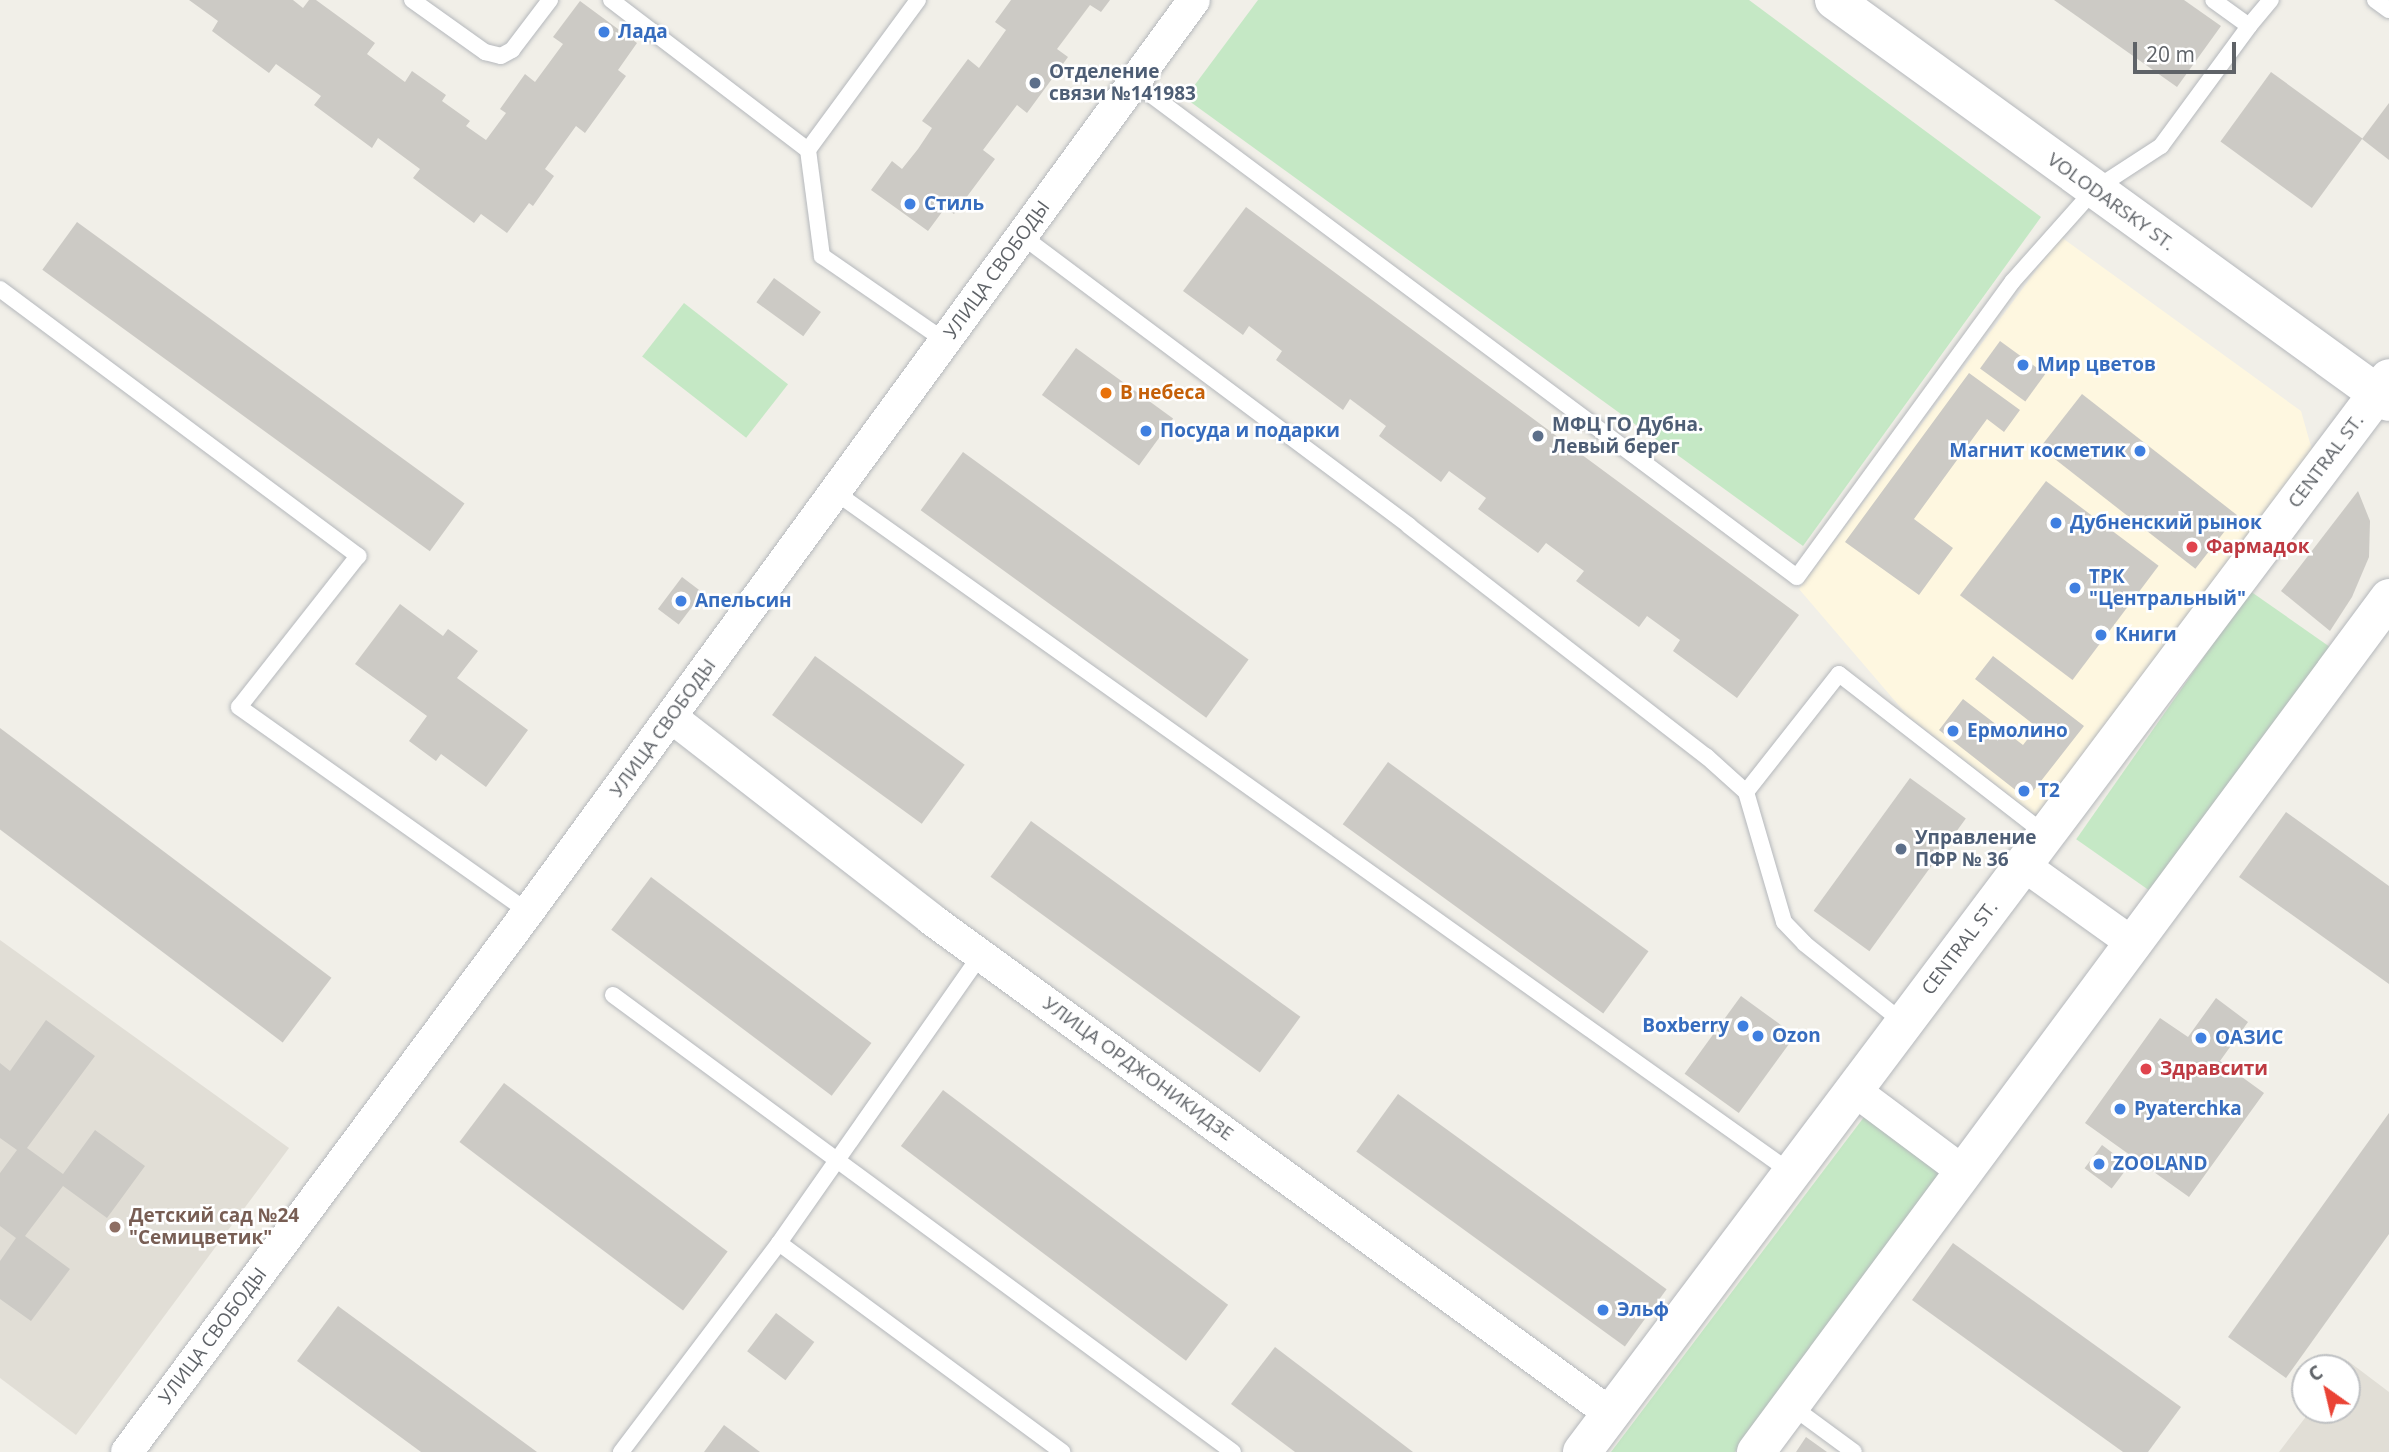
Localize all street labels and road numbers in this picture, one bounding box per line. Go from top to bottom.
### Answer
street label: VOLODARSKY ST. [2043,148,2179,256]
street label: УЛИЦА СВОБОДЫ [939,197,1055,343]
street label: CENTRAL ST. [2283,410,2369,512]
street label: УЛИЦА СВОБОДЫ [605,655,721,801]
street label: CENTRAL ST. [1917,897,2003,999]
street label: УЛИЦА ОРДЖОНИКИДЗЕ [1038,992,1238,1146]
street label: УЛИЦА СВОБОДЫ [154,1263,272,1409]

